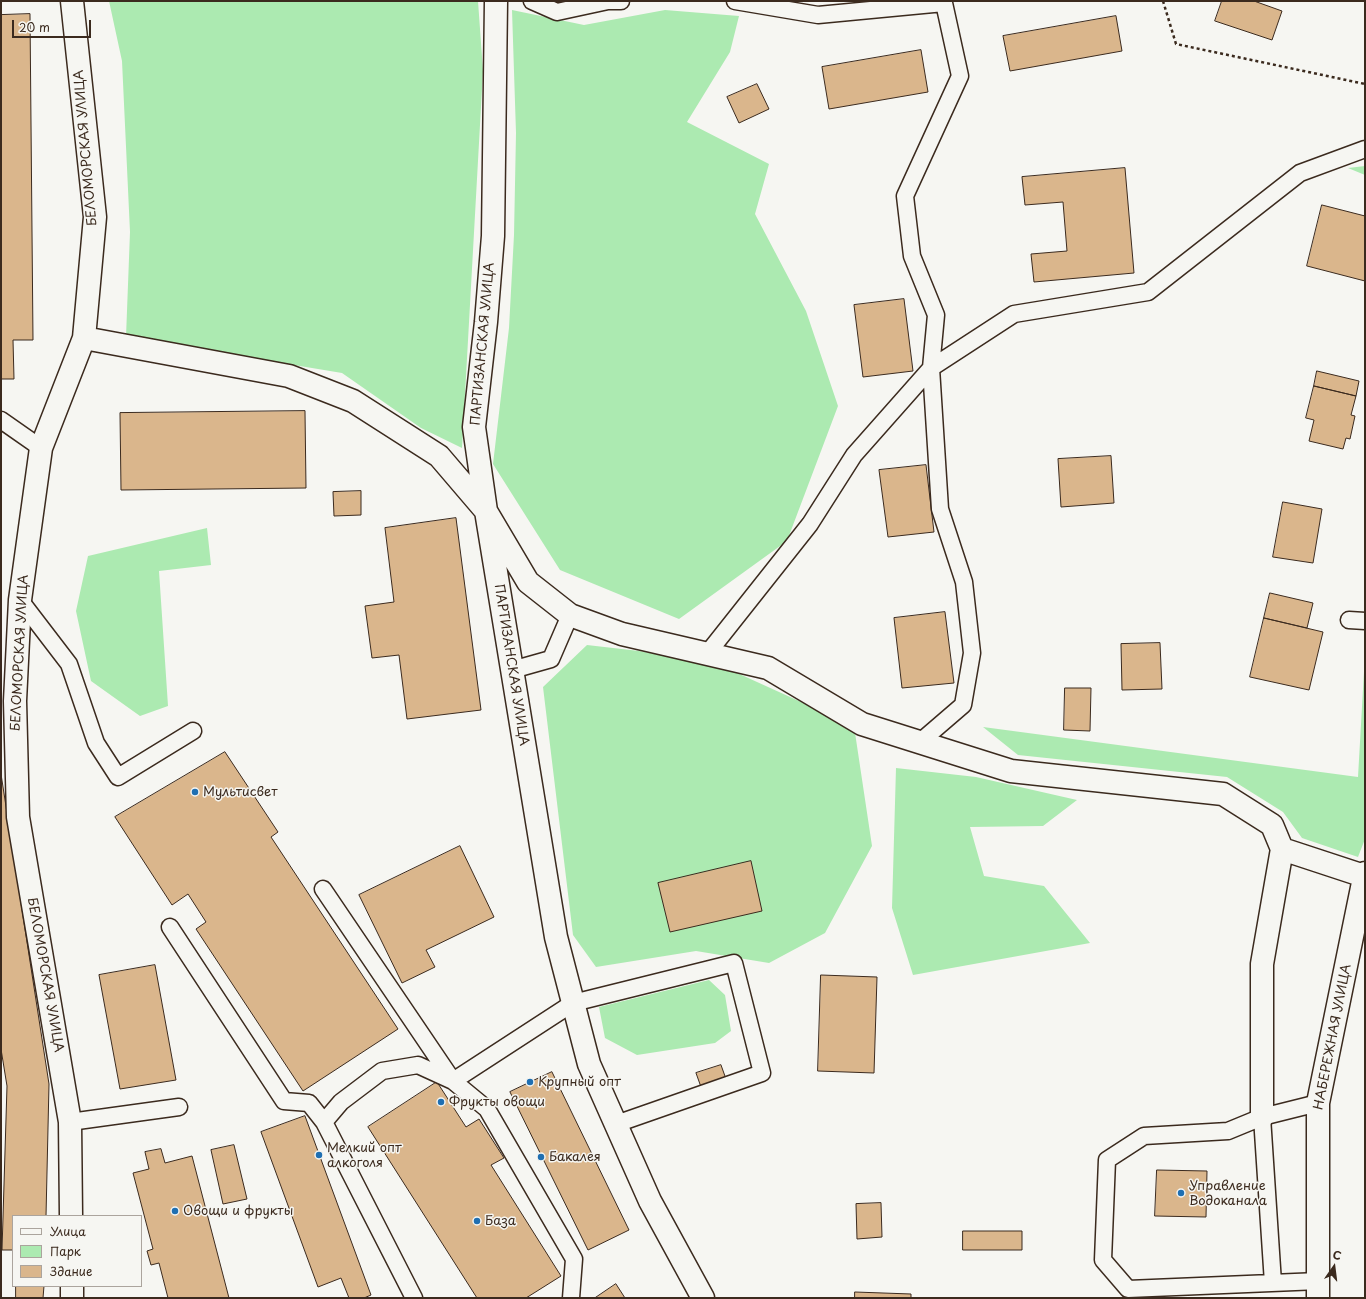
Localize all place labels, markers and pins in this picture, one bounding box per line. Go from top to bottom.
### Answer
place label: Мультисвет [203,784,278,800]
marker: Мультисвет [190,787,200,797]
place label: Крупный опт [538,1074,621,1090]
marker: Крупный опт [525,1077,535,1087]
place label: Фрукты овощи [449,1094,545,1110]
marker: Фрукты овощи [436,1097,446,1107]
place label: Мелкий опт алкоголя [327,1140,401,1171]
place label: Бакалея [549,1149,601,1165]
marker: Мелкий опт алкоголя [314,1150,324,1160]
marker: Бакалея [536,1152,546,1162]
place label: Управление Водоканала [1189,1178,1267,1209]
marker: Управление Водоканала [1176,1188,1186,1198]
place label: Овощи и фрукты [183,1203,293,1219]
marker: Овощи и фрукты [170,1206,180,1216]
place label: База [485,1213,516,1229]
marker: База [472,1216,482,1226]

